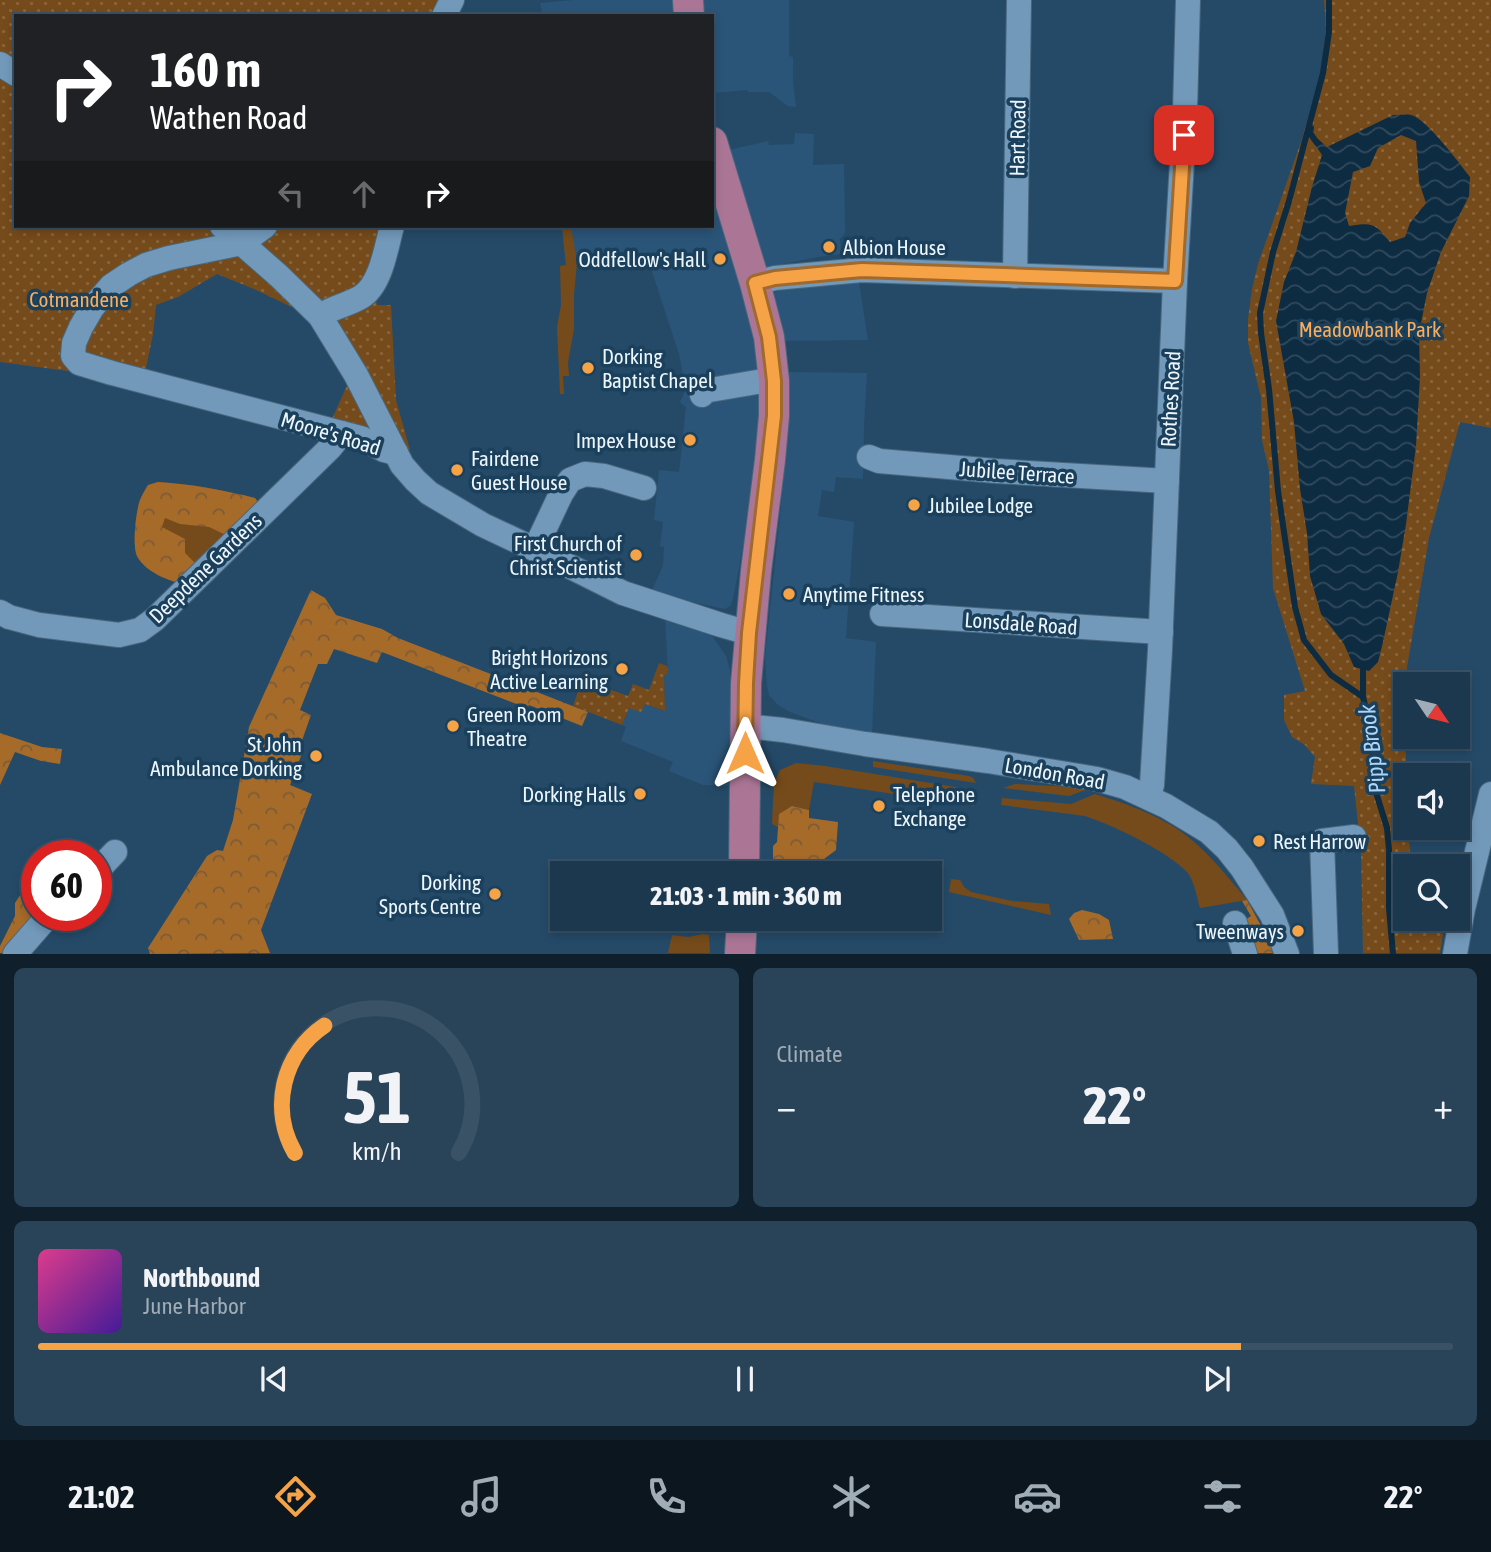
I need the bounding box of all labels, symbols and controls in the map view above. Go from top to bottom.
text: 160 m [150,41,261,97]
icon: right [35,42,126,133]
text: Wathen Road [150,99,307,136]
street label: Hart Road [1004,99,1030,177]
pin [1154,105,1214,165]
icon: arrive [1165,116,1203,154]
icon: left [272,175,310,213]
icon: ahead [345,175,383,213]
icon: right [418,175,456,213]
place label: Albion House [843,235,946,259]
marker: Albion House [821,239,837,255]
place label: Oddfellow's Hall [579,247,706,271]
marker: Oddfellow's Hall [712,251,728,267]
park label: Cotmandene [29,287,129,311]
park label: Meadowbank Park [1299,317,1441,341]
place label: Dorking Baptist Chapel [602,344,714,392]
street label: Rothes Road [1155,350,1185,448]
marker: Dorking Baptist Chapel [580,360,596,376]
street label: Moore's Road [278,407,384,459]
place label: Impex House [576,428,676,452]
marker: Impex House [682,432,698,448]
place label: Fairdene Guest House [471,446,567,494]
street label: Jubilee Terrace [959,456,1075,488]
marker: Fairdene Guest House [449,462,465,478]
place label: Jubilee Lodge [928,493,1033,517]
marker: Jubilee Lodge [906,497,922,513]
street label: Deepdene Gardens [144,508,266,628]
place label: First Church of Christ Scientist [510,531,622,579]
marker: First Church of Christ Scientist [628,547,644,563]
place label: Anytime Fitness [803,582,924,606]
marker: Anytime Fitness [781,586,797,602]
street label: Lonsdale Road [964,607,1078,639]
place label: Bright Horizons Active Learning [490,645,608,693]
marker: Bright Horizons Active Learning [614,661,630,677]
north arrow [1393,672,1470,749]
map controls [1393,672,1470,931]
place label: Green Room Theatre [467,702,562,750]
water label: Pipp Brook [1354,702,1390,795]
position arrow [708,716,782,790]
marker: Green Room Theatre [445,718,461,734]
place label: St John Ambulance Dorking [150,732,302,780]
marker: St John Ambulance Dorking [308,748,324,764]
street label: London Road [1003,752,1107,794]
button: sound [1393,763,1470,840]
place label: Dorking Halls [522,782,626,806]
place label: Telephone Exchange [893,782,975,830]
marker: Dorking Halls [632,786,648,802]
marker: Telephone Exchange [871,798,887,814]
place label: Rest Harrow [1273,829,1366,853]
marker: Rest Harrow [1251,833,1267,849]
speed limit sign: 60 [21,840,112,931]
button: search [1393,854,1470,931]
place label: Dorking Sports Centre [379,870,481,918]
text: 21:03 · 1 min · 360 m [650,881,842,911]
marker: Dorking Sports Centre [487,886,503,902]
place label: Tweenways [1196,919,1284,943]
marker: Tweenways [1290,923,1306,939]
text: Climate [777,1041,842,1067]
text: 51 [342,1056,410,1139]
text: 22° [1083,1075,1146,1135]
text: − [777,1084,796,1127]
text: + [1433,1084,1453,1127]
text: km/h [351,1137,401,1165]
text: Northbound [143,1263,260,1293]
text: June Harbor [143,1293,246,1319]
icon: previous [255,1360,293,1398]
icon: pause [726,1360,764,1398]
icon: next [1198,1360,1236,1398]
icon: directions [271,1472,320,1521]
icon: music [457,1472,506,1521]
icon: phone [642,1472,691,1521]
icon: climate [827,1472,876,1521]
icon: car [1013,1472,1062,1521]
icon: filters [1198,1472,1247,1521]
text: 21:02 [68,1478,135,1515]
text: 22° [1384,1478,1423,1515]

